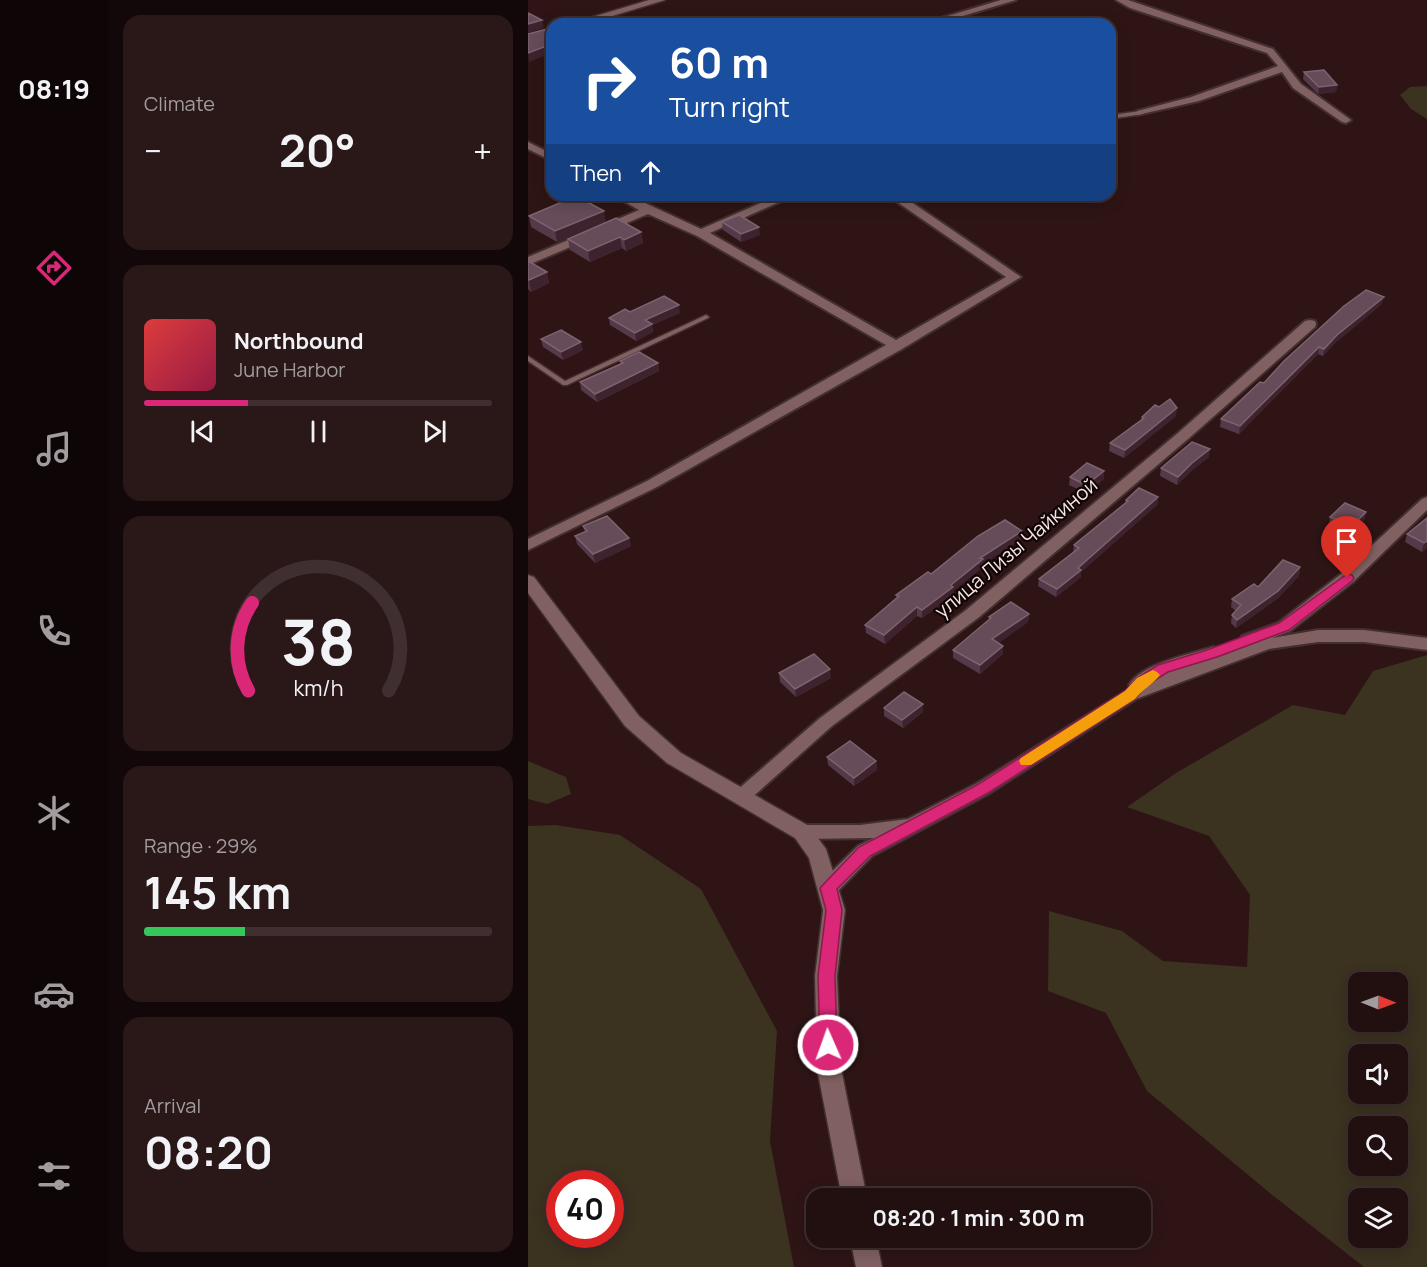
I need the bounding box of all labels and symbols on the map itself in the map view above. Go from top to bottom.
street label: улица Лизы Чайкиной [928,471,1103,624]
pin [1321,516,1372,578]
north arrow [1348,972,1408,1032]
position arrow [796,1013,860,1077]
speed limit sign: 40 [546,1170,624,1248]

